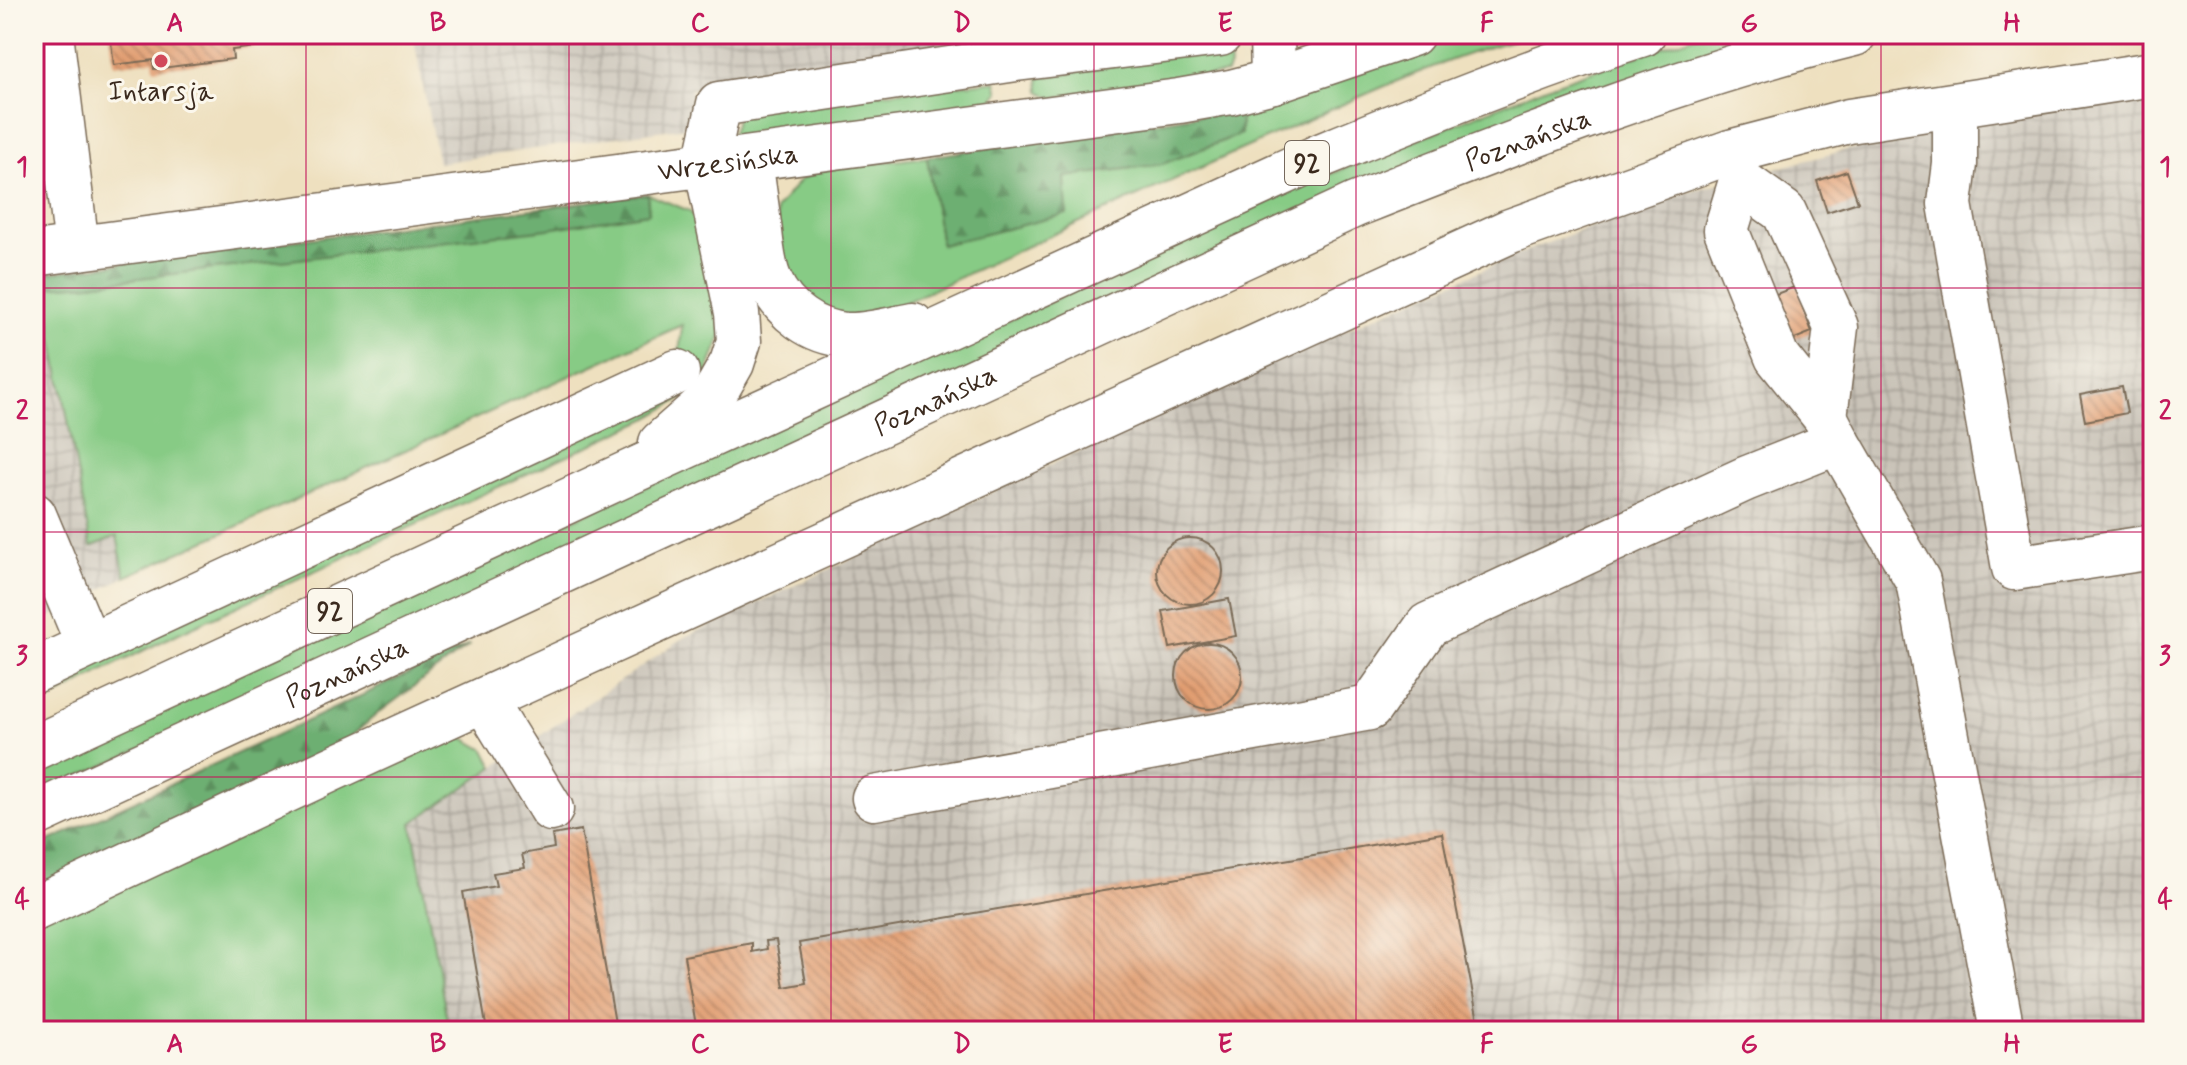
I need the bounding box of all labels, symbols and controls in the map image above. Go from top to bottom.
text: A [166,7,184,41]
text: B [430,7,446,41]
text: C [691,7,710,41]
text: D [953,7,971,41]
text: E [1217,7,1233,41]
text: F [1480,7,1494,41]
text: G [1740,7,1758,41]
text: H [2004,7,2021,41]
marker: Intarsja [152,52,170,70]
place label: Intarsja [108,74,214,111]
street label: Poznańska [1460,100,1596,181]
street label: Wrzesińska [656,136,801,191]
road number: 92 [1285,141,1329,185]
text: 1 [16,151,28,185]
text: 1 [2159,151,2171,185]
street label: Poznańska [868,357,1003,446]
text: 2 [16,395,29,429]
text: 2 [2159,395,2172,429]
road number: 92 [308,589,352,633]
street label: Poznańska [280,629,415,718]
text: 3 [16,640,28,674]
text: 3 [2159,640,2171,674]
text: 4 [14,884,30,918]
text: 4 [2157,884,2173,918]
text: A [166,1028,184,1062]
text: B [430,1028,446,1062]
text: C [691,1028,710,1062]
text: D [953,1028,971,1062]
text: E [1217,1028,1233,1062]
text: F [1480,1028,1494,1062]
text: G [1740,1028,1758,1062]
text: H [2004,1028,2021,1062]

